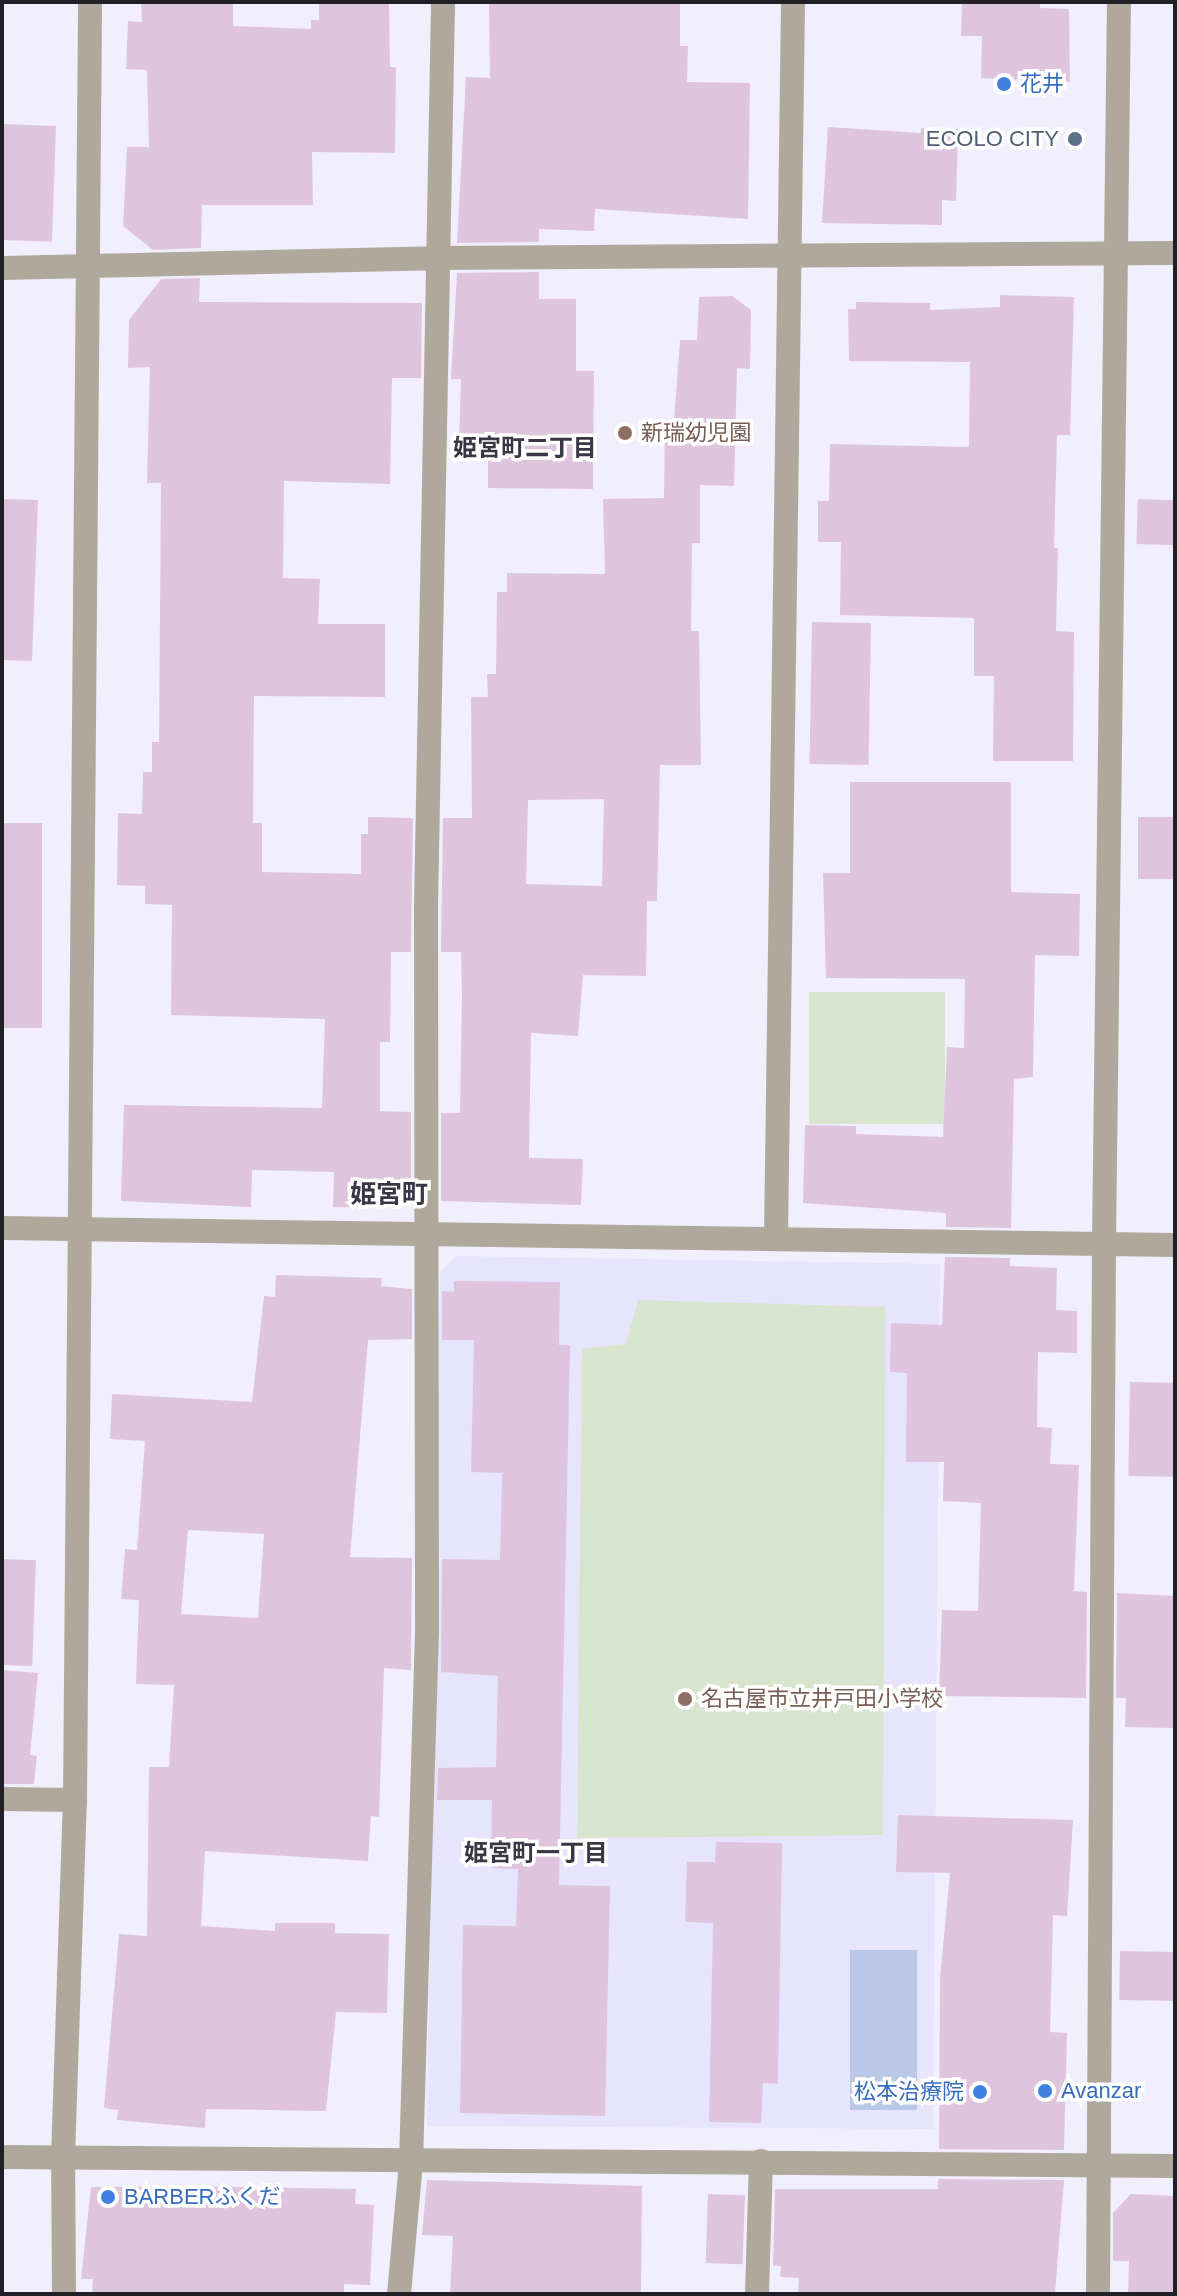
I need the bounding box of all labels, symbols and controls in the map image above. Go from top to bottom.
place label: 花井 [1020,71,1064,97]
marker: 花井 [995,75,1013,93]
place label: ECOLO CITY [926,126,1059,152]
marker: ECOLO CITY [1066,130,1084,148]
place label: 新瑞幼児園 [641,420,751,446]
marker: 新瑞幼児園 [616,424,634,442]
district label: 姫宮町二丁目 [453,434,597,462]
district label: 姫宮町 [350,1179,428,1211]
place label: 名古屋市立井戸田小学校 [701,1686,943,1712]
marker: 名古屋市立井戸田小学校 [676,1690,694,1708]
district label: 姫宮町一丁目 [464,1839,608,1867]
place label: Avanzar [1061,2078,1141,2104]
place label: 松本治療院 [854,2079,964,2105]
marker: Avanzar [1036,2082,1054,2100]
marker: 松本治療院 [971,2083,989,2101]
place label: BARBERふくだ [124,2184,280,2210]
marker: BARBERふくだ [99,2188,117,2206]

